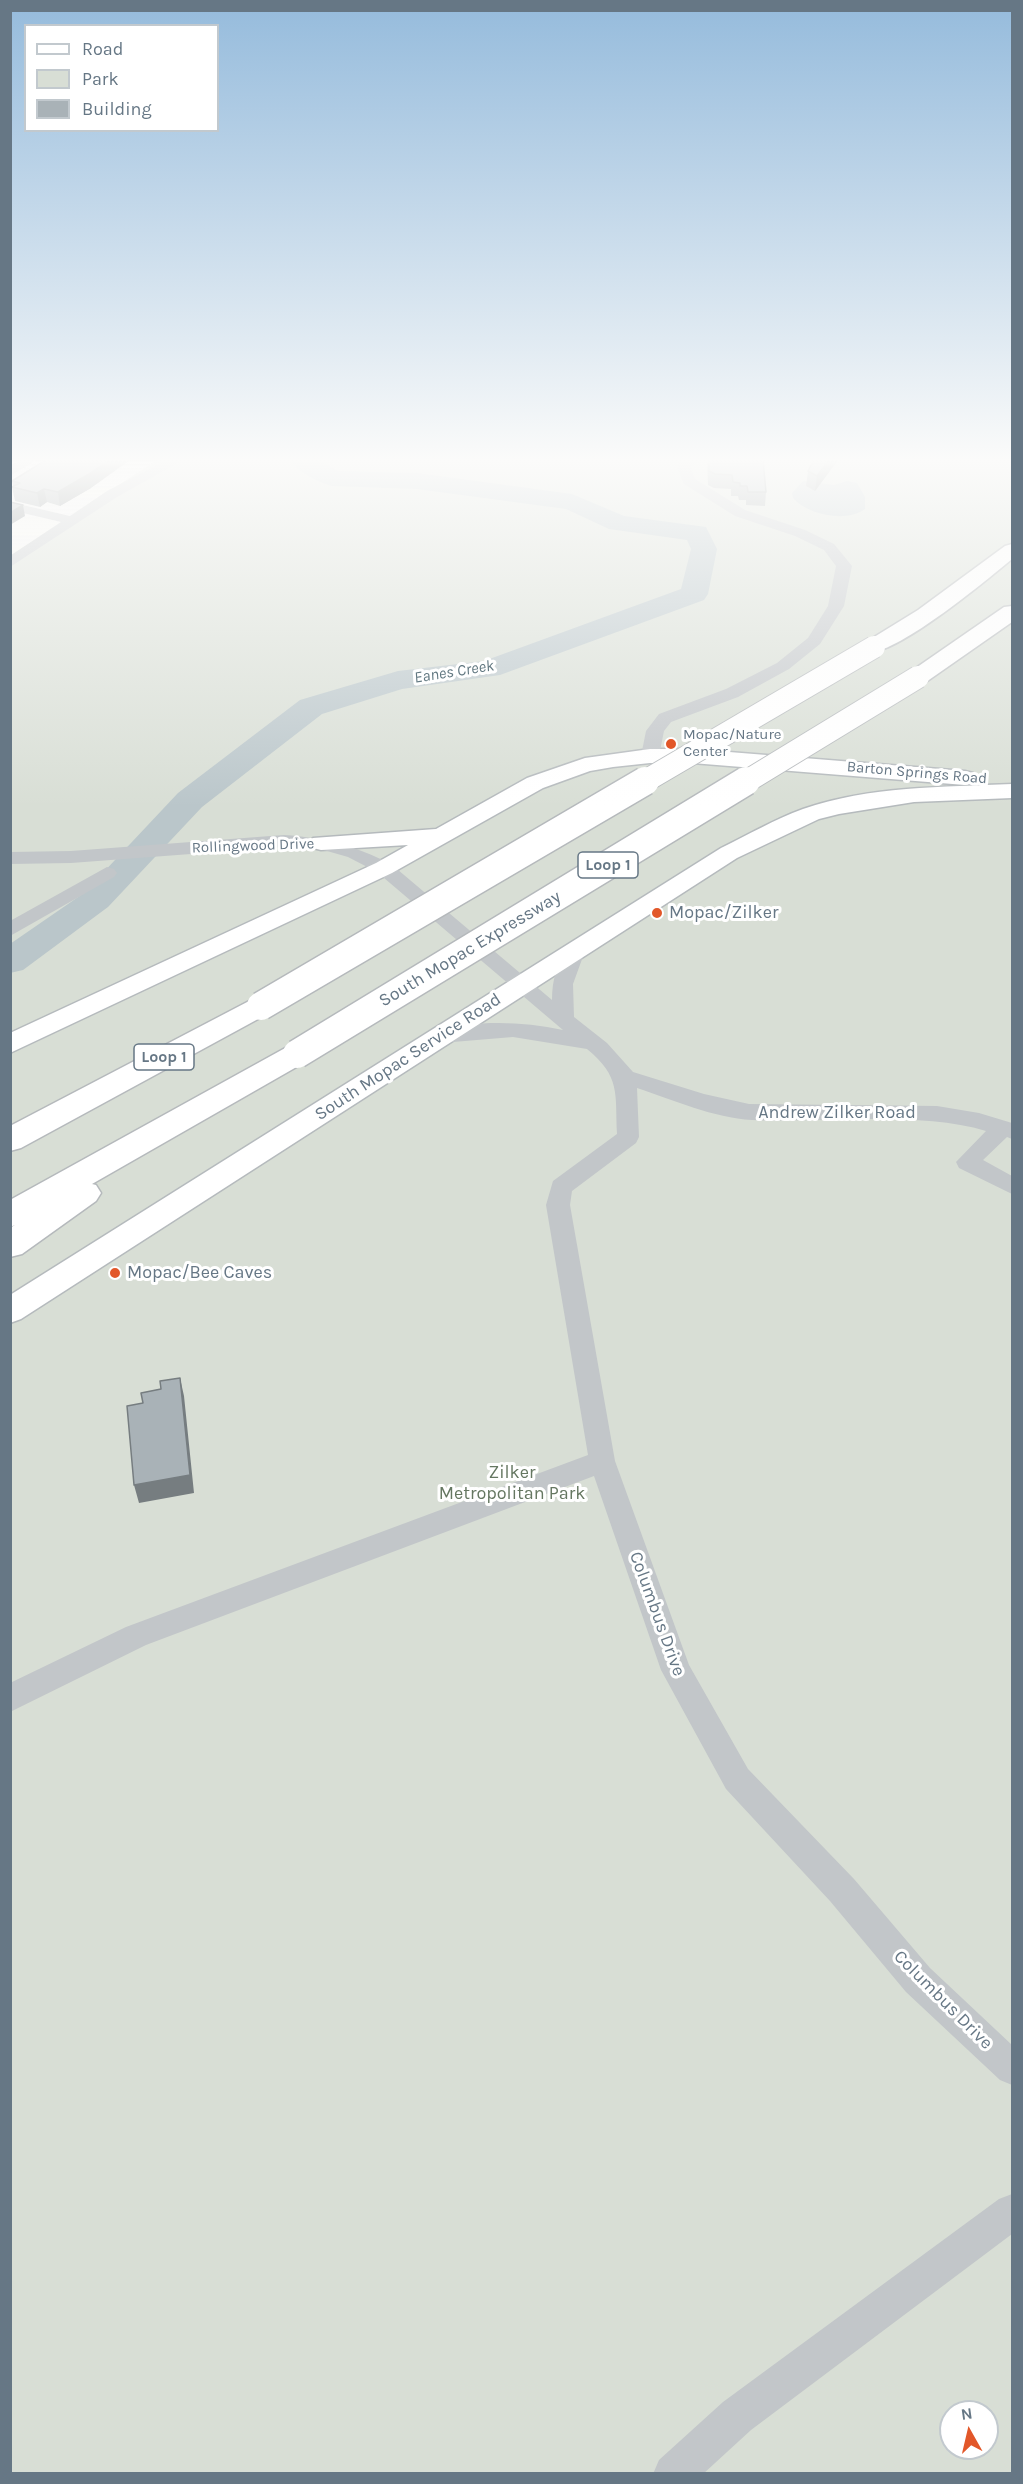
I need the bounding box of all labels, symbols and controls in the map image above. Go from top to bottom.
legend [24,24,219,132]
text: Road [82,38,123,60]
text: Park [82,68,119,90]
text: Building [82,98,152,120]
water label: Eanes Creek [413,656,495,688]
place label: Mopac/Nature Center [683,726,782,761]
marker: Mopac/Nature Center [664,737,678,751]
street label: Barton Springs Road [846,758,988,788]
street label: Rollingwood Drive [191,835,315,857]
road number: Loop 1 [578,852,638,878]
street label: South Mopac Expressway [375,886,565,1012]
place label: Mopac/Zilker [669,902,779,924]
marker: Mopac/Zilker [650,906,664,920]
street label: South Mopac Service Road [311,989,505,1125]
road number: Loop 1 [134,1044,194,1070]
street label: Andrew Zilker Road [758,1102,916,1124]
place label: Mopac/Bee Caves [127,1262,272,1284]
marker: Mopac/Bee Caves [108,1266,122,1280]
park label: Zilker Metropolitan Park [439,1462,585,1504]
street label: Columbus Drive [624,1549,690,1679]
street label: Columbus Drive [889,1946,997,2054]
north arrow [939,2400,999,2460]
text: N [960,2403,974,2424]

